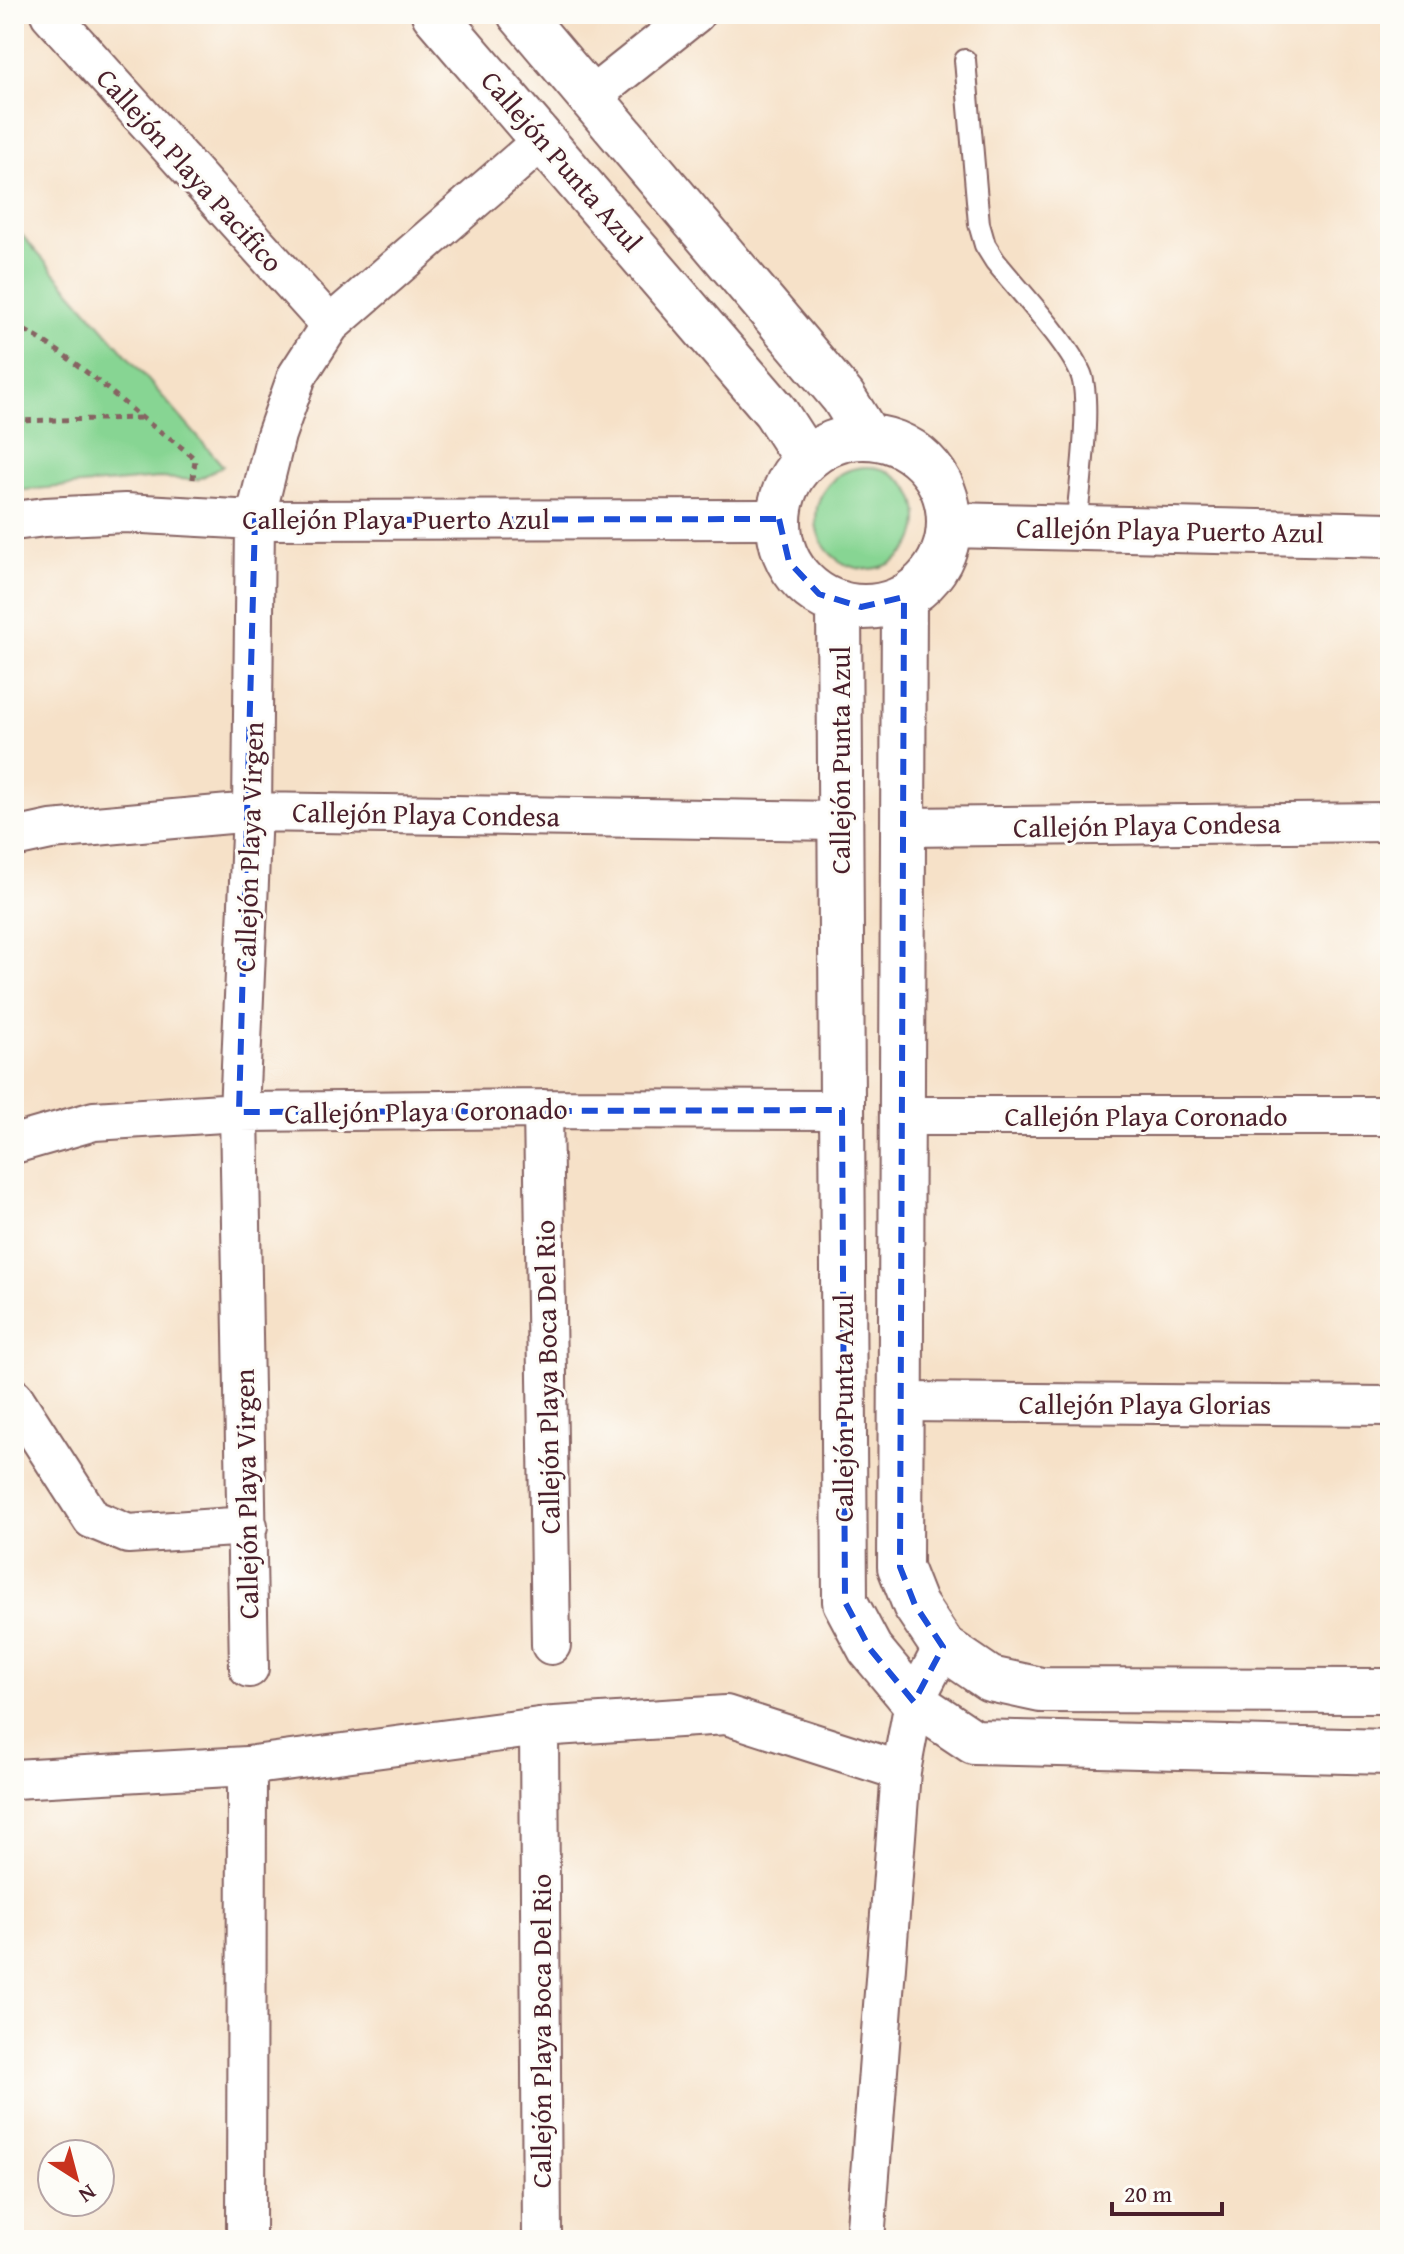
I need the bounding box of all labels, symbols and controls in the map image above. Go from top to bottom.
street label: Callejón Playa Pacifico [87,59,293,281]
street label: Callejón Punta Azul [472,61,653,260]
street label: Callejón Playa Puerto Azul [242,498,550,539]
street label: Callejón Playa Puerto Azul [1016,506,1324,553]
street label: Callejón Punta Azul [819,646,860,874]
street label: Callejón Playa Virgen [224,721,273,973]
street label: Callejón Playa Condesa [292,791,561,836]
street label: Callejón Playa Condesa [1013,802,1282,847]
street label: Callejón Playa Coronado [284,1088,568,1133]
street label: Callejón Playa Coronado [1004,1095,1288,1136]
street label: Callejón Playa Boca Del Rio [523,1219,570,1535]
street label: Callejón Punta Azul [822,1294,863,1522]
street label: Callejón Playa Virgen [223,1368,268,1620]
street label: Callejón Playa Glorias [1019,1383,1271,1424]
street label: Callejón Playa Boca Del Rio [520,1874,561,2188]
north arrow [36,2138,116,2218]
scale bar [1112,2166,1222,2216]
text: 20 m [1124,2176,1172,2211]
text: N [72,2177,103,2212]

